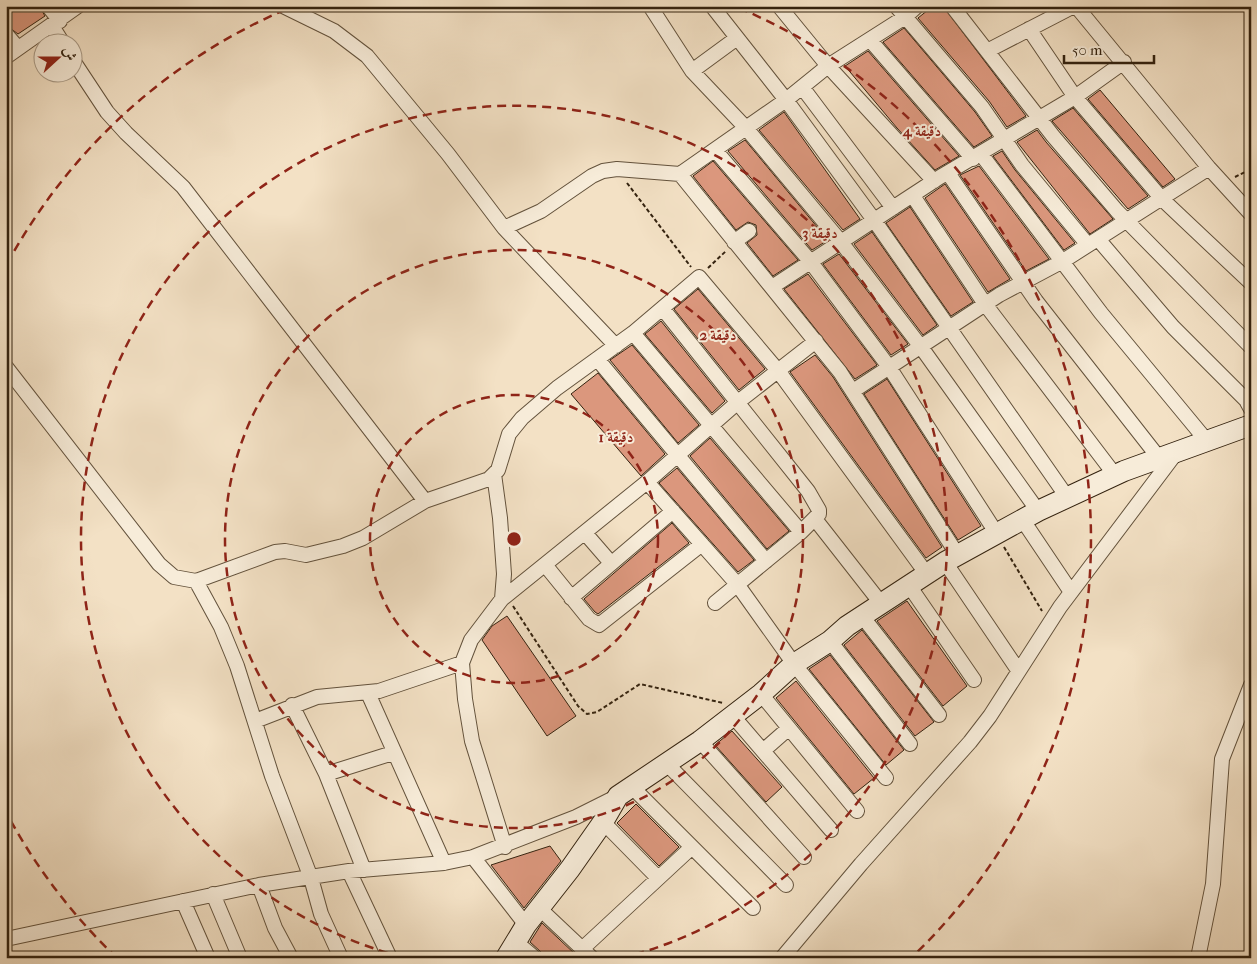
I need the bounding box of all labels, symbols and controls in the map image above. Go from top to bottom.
north arrow [32,32,82,82]
scale bar [1064,32,1154,64]
text: 50 m [1072,41,1103,59]
text: ش [59,44,80,63]
text: 4 دقيقة [902,122,941,140]
text: 3 دقيقة [802,224,838,242]
text: 2 دقيقة [699,326,737,344]
text: 1 دقيقة [599,428,633,446]
centre of rings [505,530,523,548]

